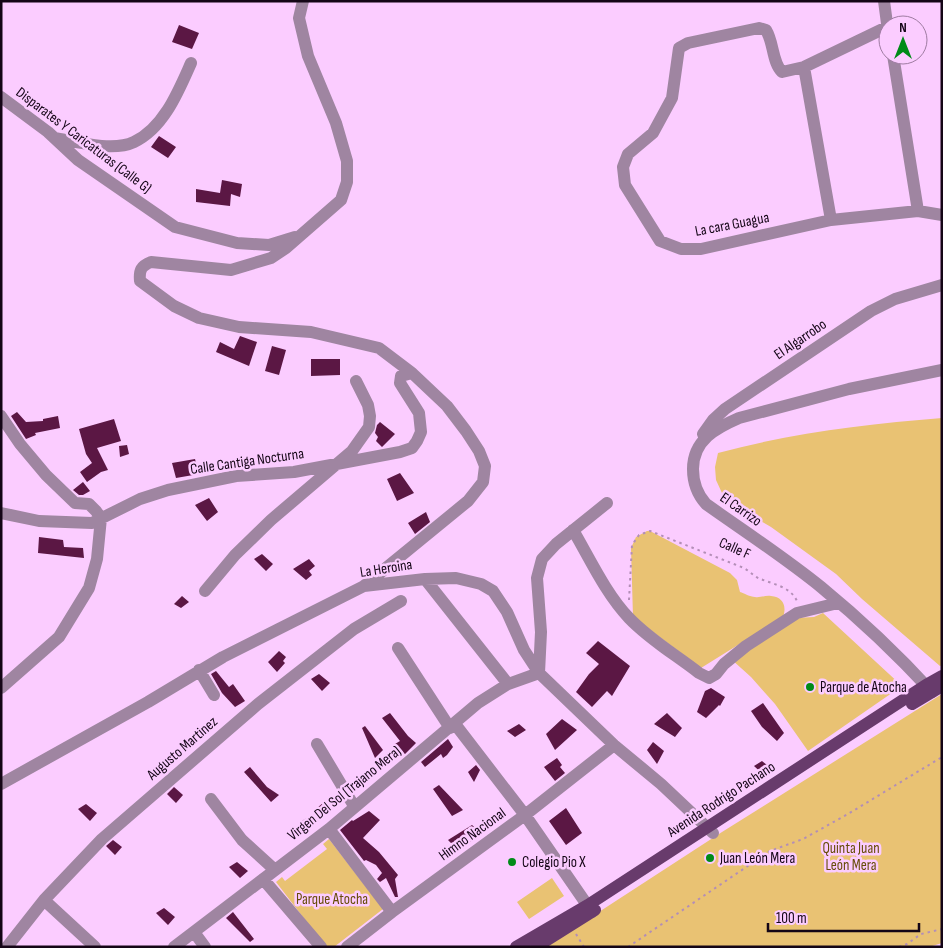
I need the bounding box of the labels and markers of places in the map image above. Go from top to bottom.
place label: Parque de Atocha [820,678,907,697]
marker: Parque de Atocha [804,681,816,693]
place label: Juan León Mera [719,849,795,868]
marker: Juan León Mera [704,852,716,864]
place label: Colegio Pio X [522,853,586,872]
marker: Colegio Pio X [506,856,518,868]

